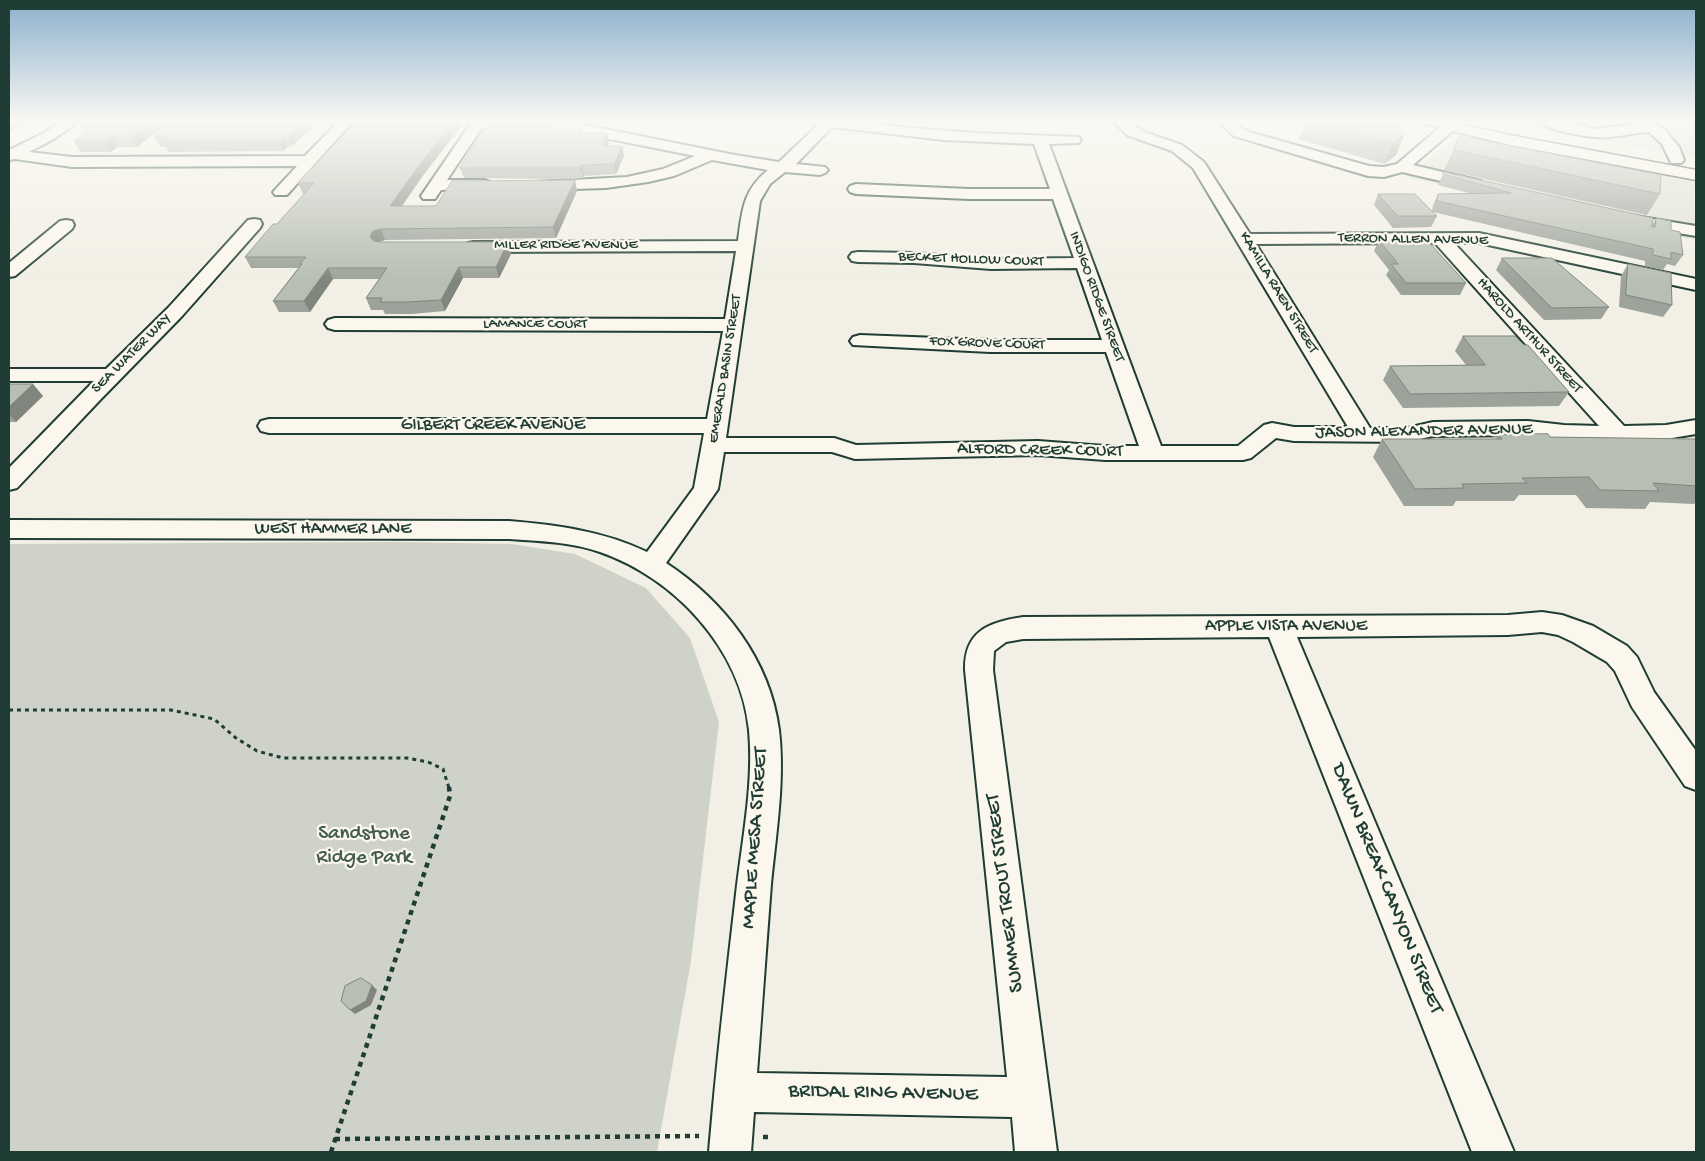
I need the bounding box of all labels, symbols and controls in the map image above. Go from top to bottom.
street label: INDIGO RIDGE STREET [1064,229,1128,365]
street label: KAMILLA RAEN STREET [1235,229,1321,357]
street label: TERRON ALLEN AVENUE [1338,230,1488,250]
street label: MILLER RIDGE AVENUE [494,237,638,255]
street label: BECKET HOLLOW COURT [898,248,1044,272]
street label: HAROLD ARTHUR STREET [1472,275,1586,397]
street label: EMERALD BASIN STREET [705,293,747,445]
street label: SEA WATER WAY [88,310,176,398]
street label: LAMANCE COURT [483,316,587,334]
street label: FOX GROVE COURT [929,333,1045,355]
street label: GILBERT CREEK AVENUE [401,415,585,437]
street label: JASON ALEXANDER AVENUE [1315,419,1533,445]
street label: ALFORD CREEK COURT [957,439,1123,463]
street label: WEST HAMMER LANE [254,519,412,541]
street label: APPLE VISTA AVENUE [1205,616,1367,638]
street label: MAPLE MESA STREET [737,746,775,930]
street label: DAWN BREAK CANYON STREET [1324,760,1448,1018]
street label: SUMMER TROUT STREET [981,792,1031,994]
park label: Sandstone Ridge Park [316,822,412,872]
street label: BRIDAL RING AVENUE [788,1080,978,1108]

